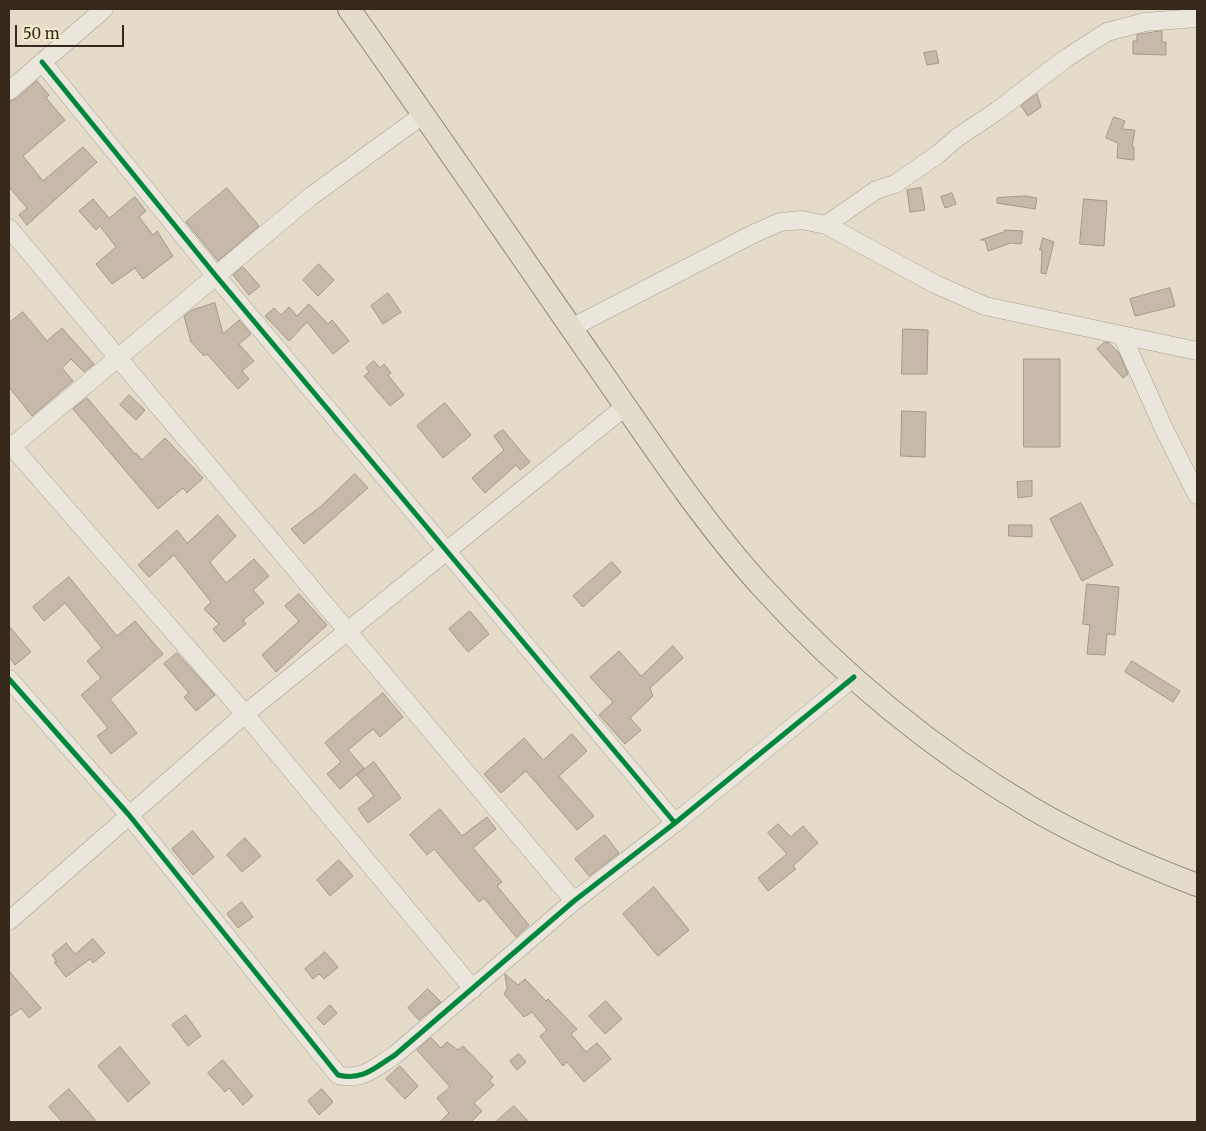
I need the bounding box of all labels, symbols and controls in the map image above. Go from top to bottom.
scale bar [18,15,126,47]
text: 50 m [23,24,60,43]

